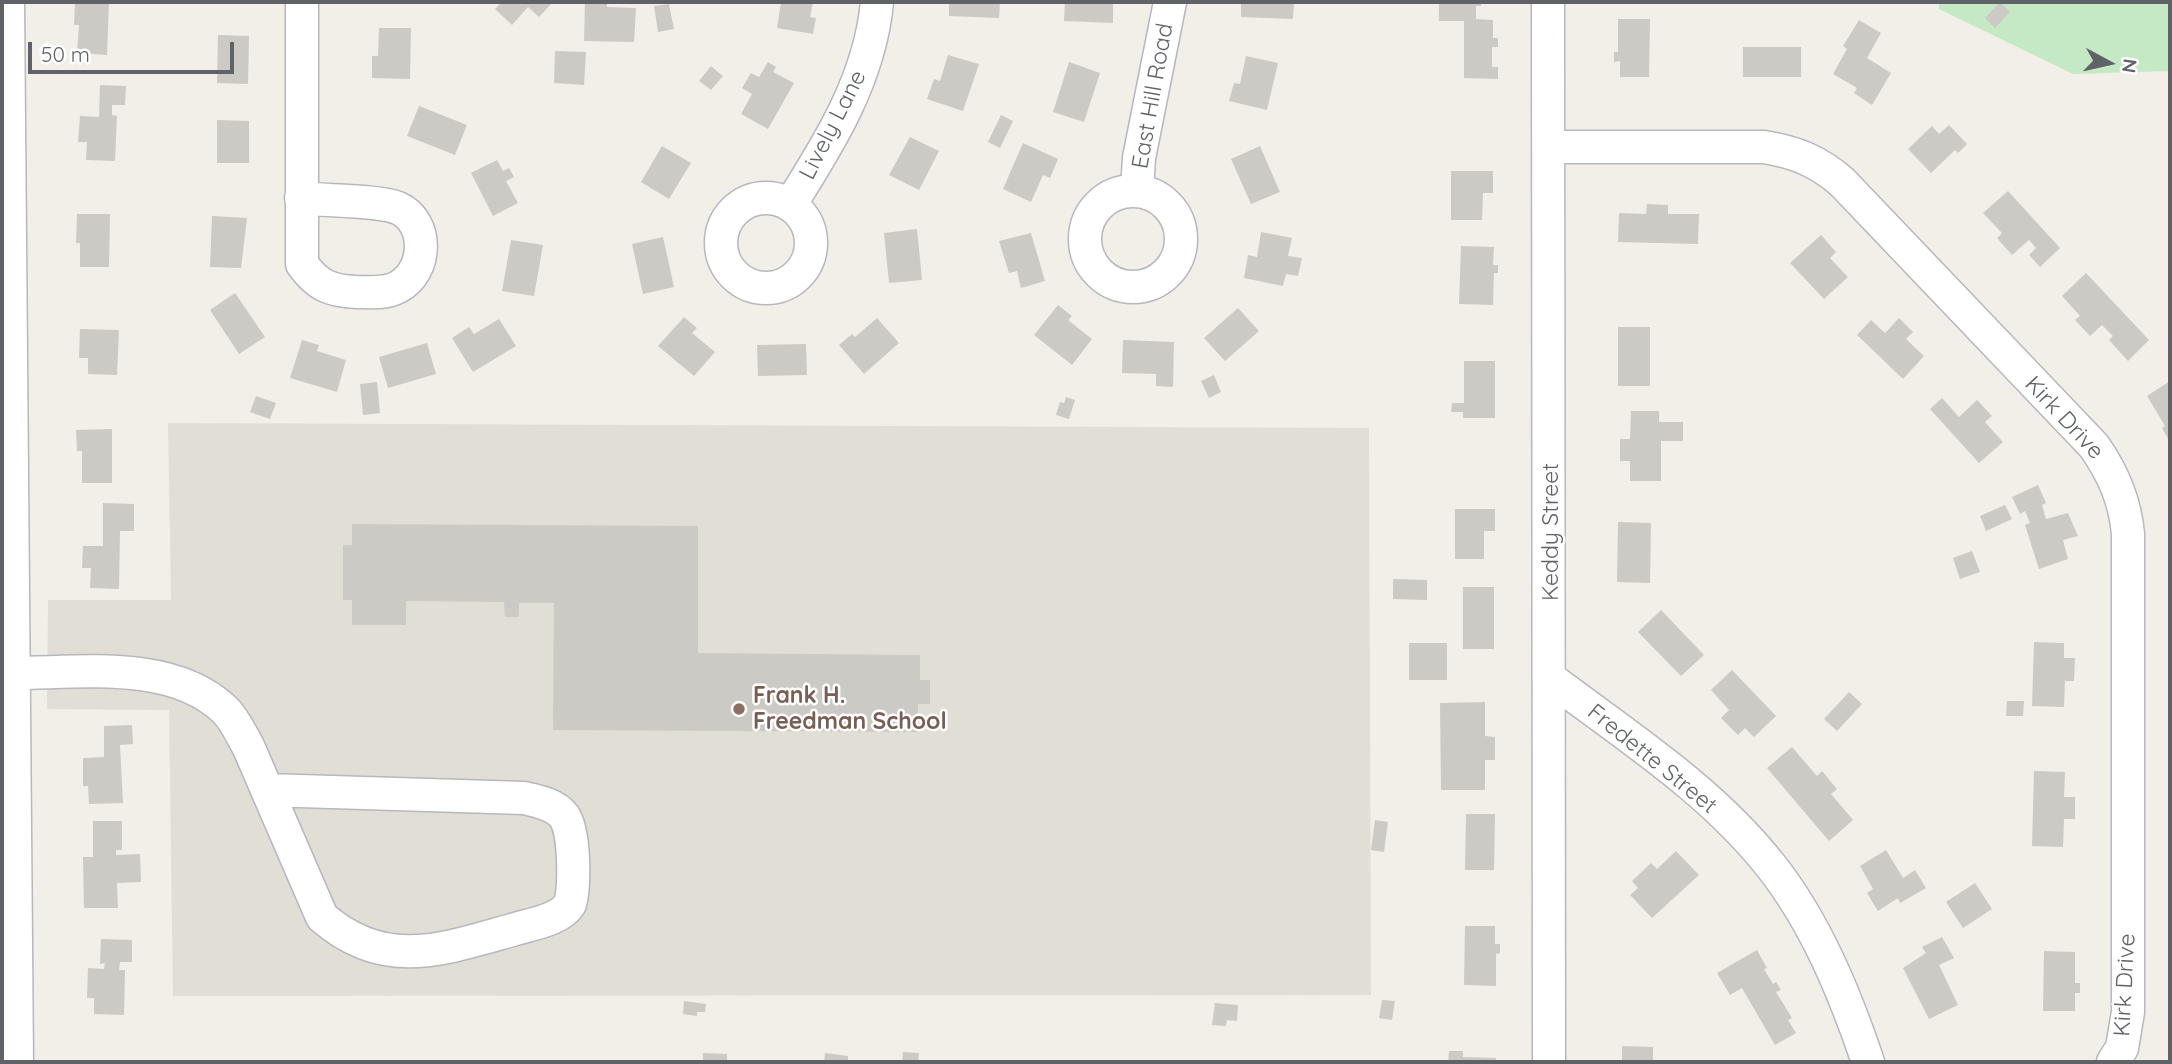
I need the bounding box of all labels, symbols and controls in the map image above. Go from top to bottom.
street label: East Hill Road [1127,21,1179,171]
scale bar [32,28,238,72]
north arrow [2074,28,2144,98]
text: 50 m [41,41,90,67]
text: N [2117,57,2143,75]
street label: Lively Lane [794,66,872,184]
street label: Kirk Drive [2019,371,2109,465]
street label: Keddy Street [1537,463,1565,601]
place label: Frank H. Freedman School [753,682,947,736]
street label: Fredette Street [1582,698,1722,820]
marker: Frank H. Freedman School [731,701,747,717]
street label: Kirk Drive [2109,933,2141,1037]

